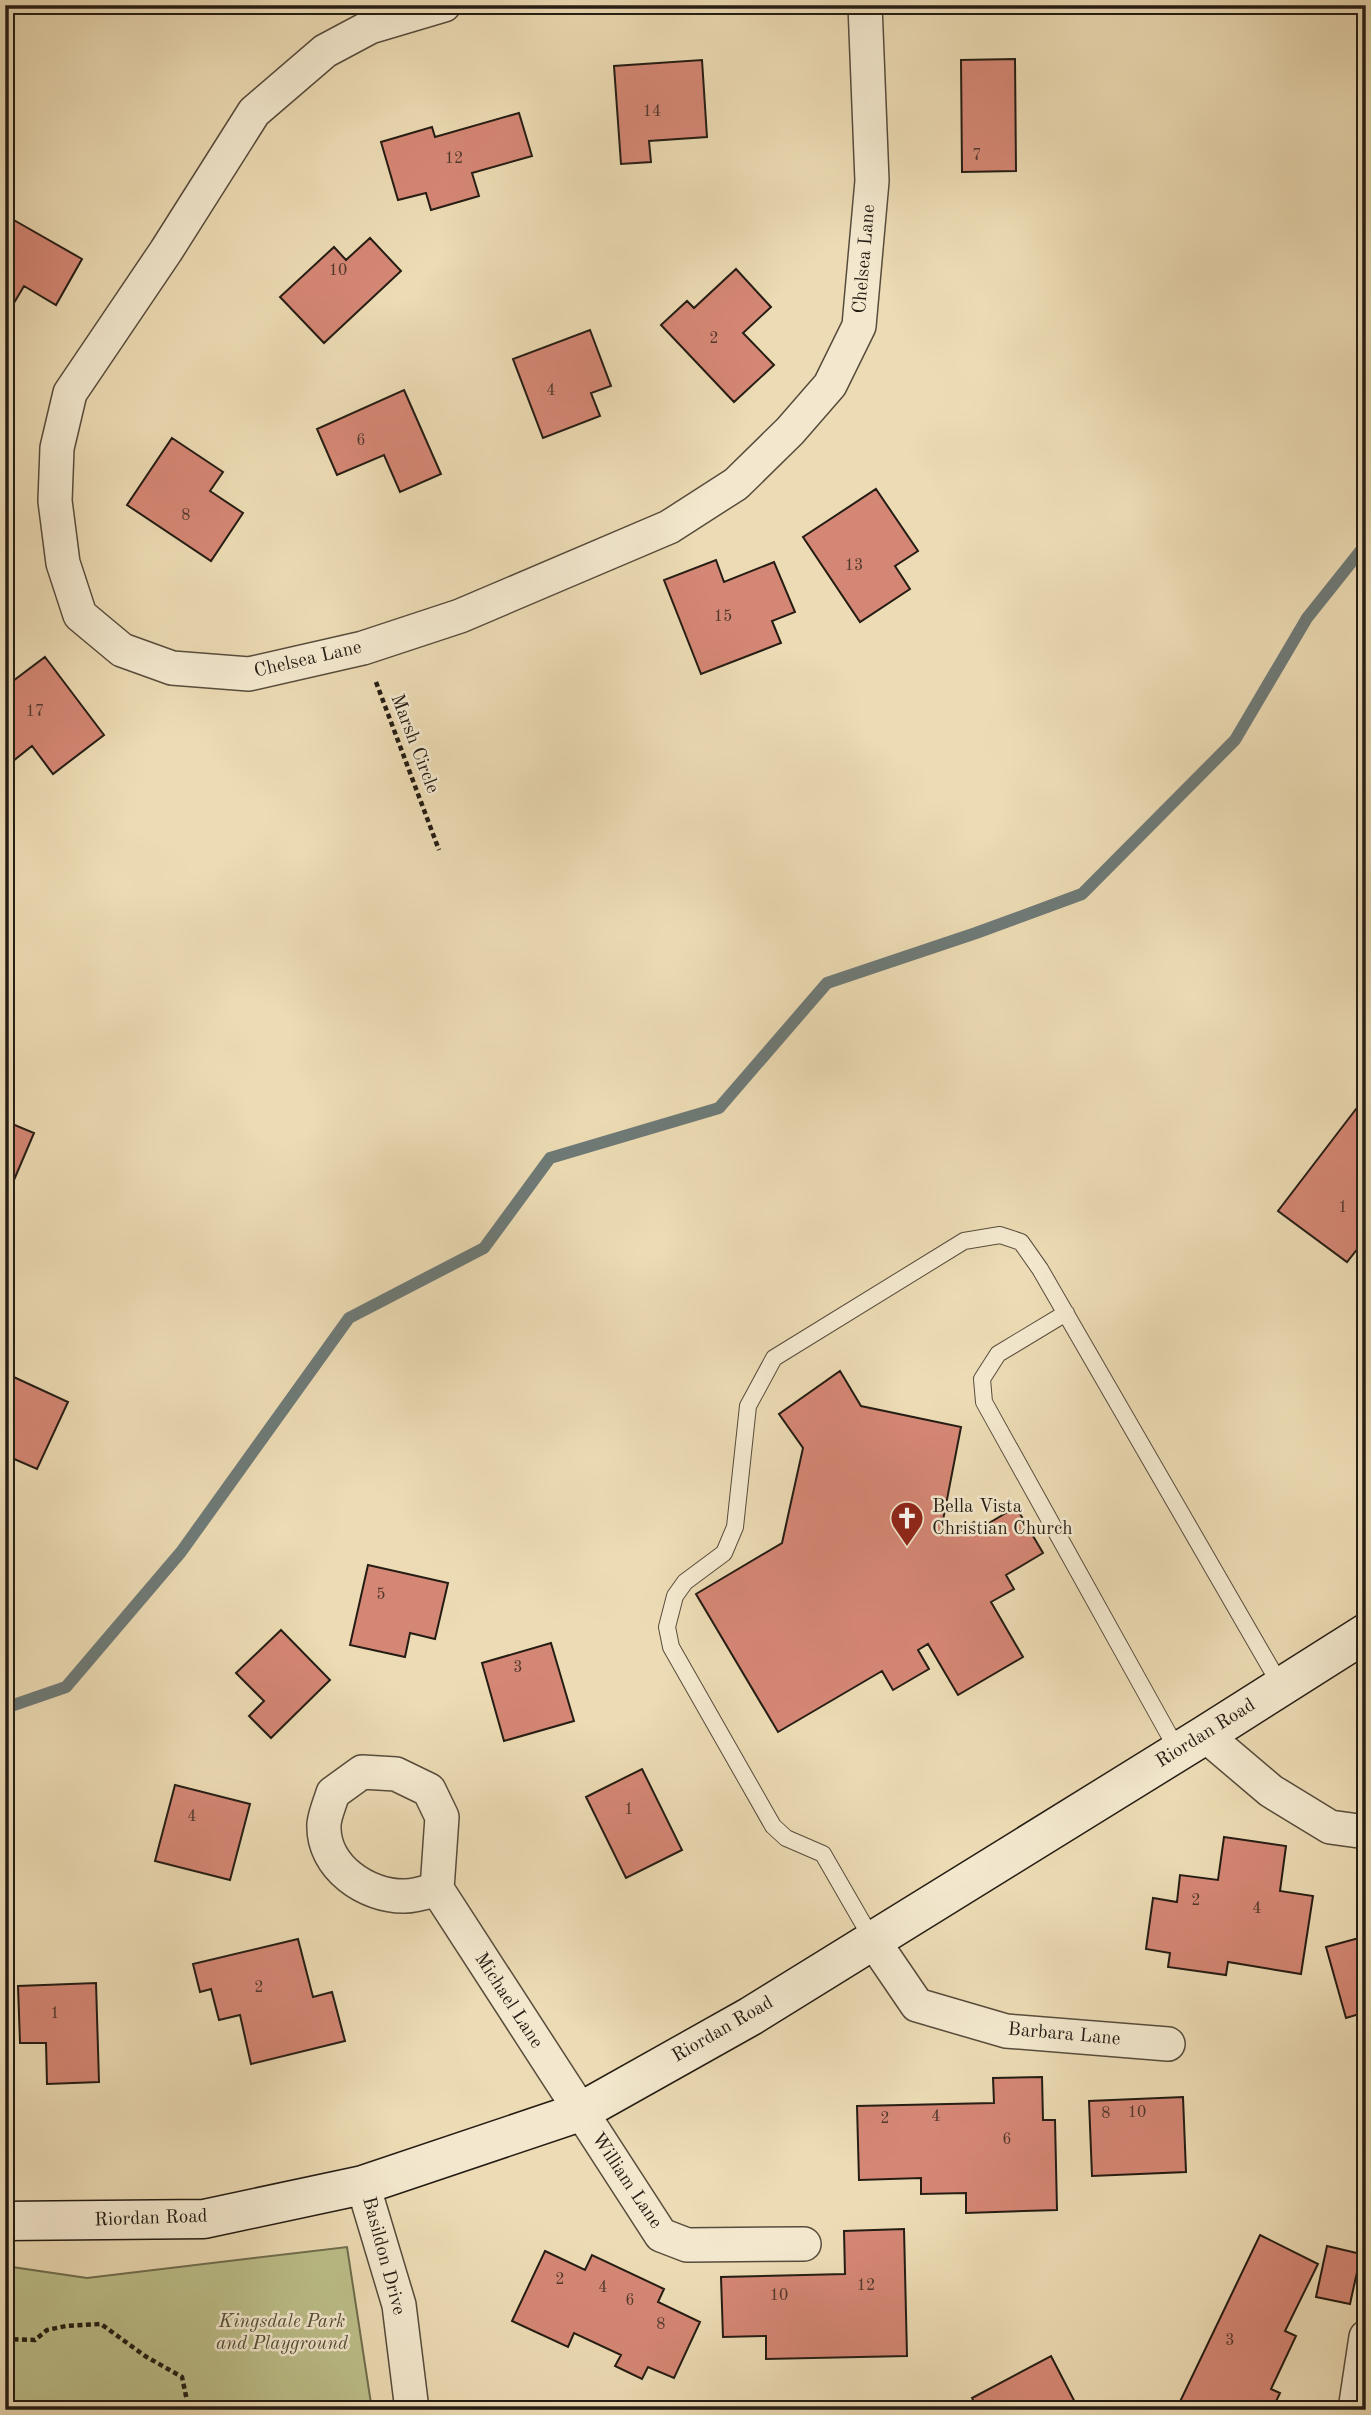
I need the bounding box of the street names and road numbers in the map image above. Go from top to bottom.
street label: Chelsea Lane [851,204,879,314]
street label: Chelsea Lane [252,638,364,682]
street label: Marsh Circle [386,692,442,796]
street label: Riordan Road [1153,1696,1259,1772]
street label: Michael Lane [470,1950,546,2052]
street label: Riordan Road [669,1993,777,2067]
street label: Barbara Lane [1007,2021,1121,2049]
street label: William Lane [587,2130,665,2232]
street label: Basildon Drive [358,2195,408,2317]
street label: Riordan Road [94,2208,208,2230]

